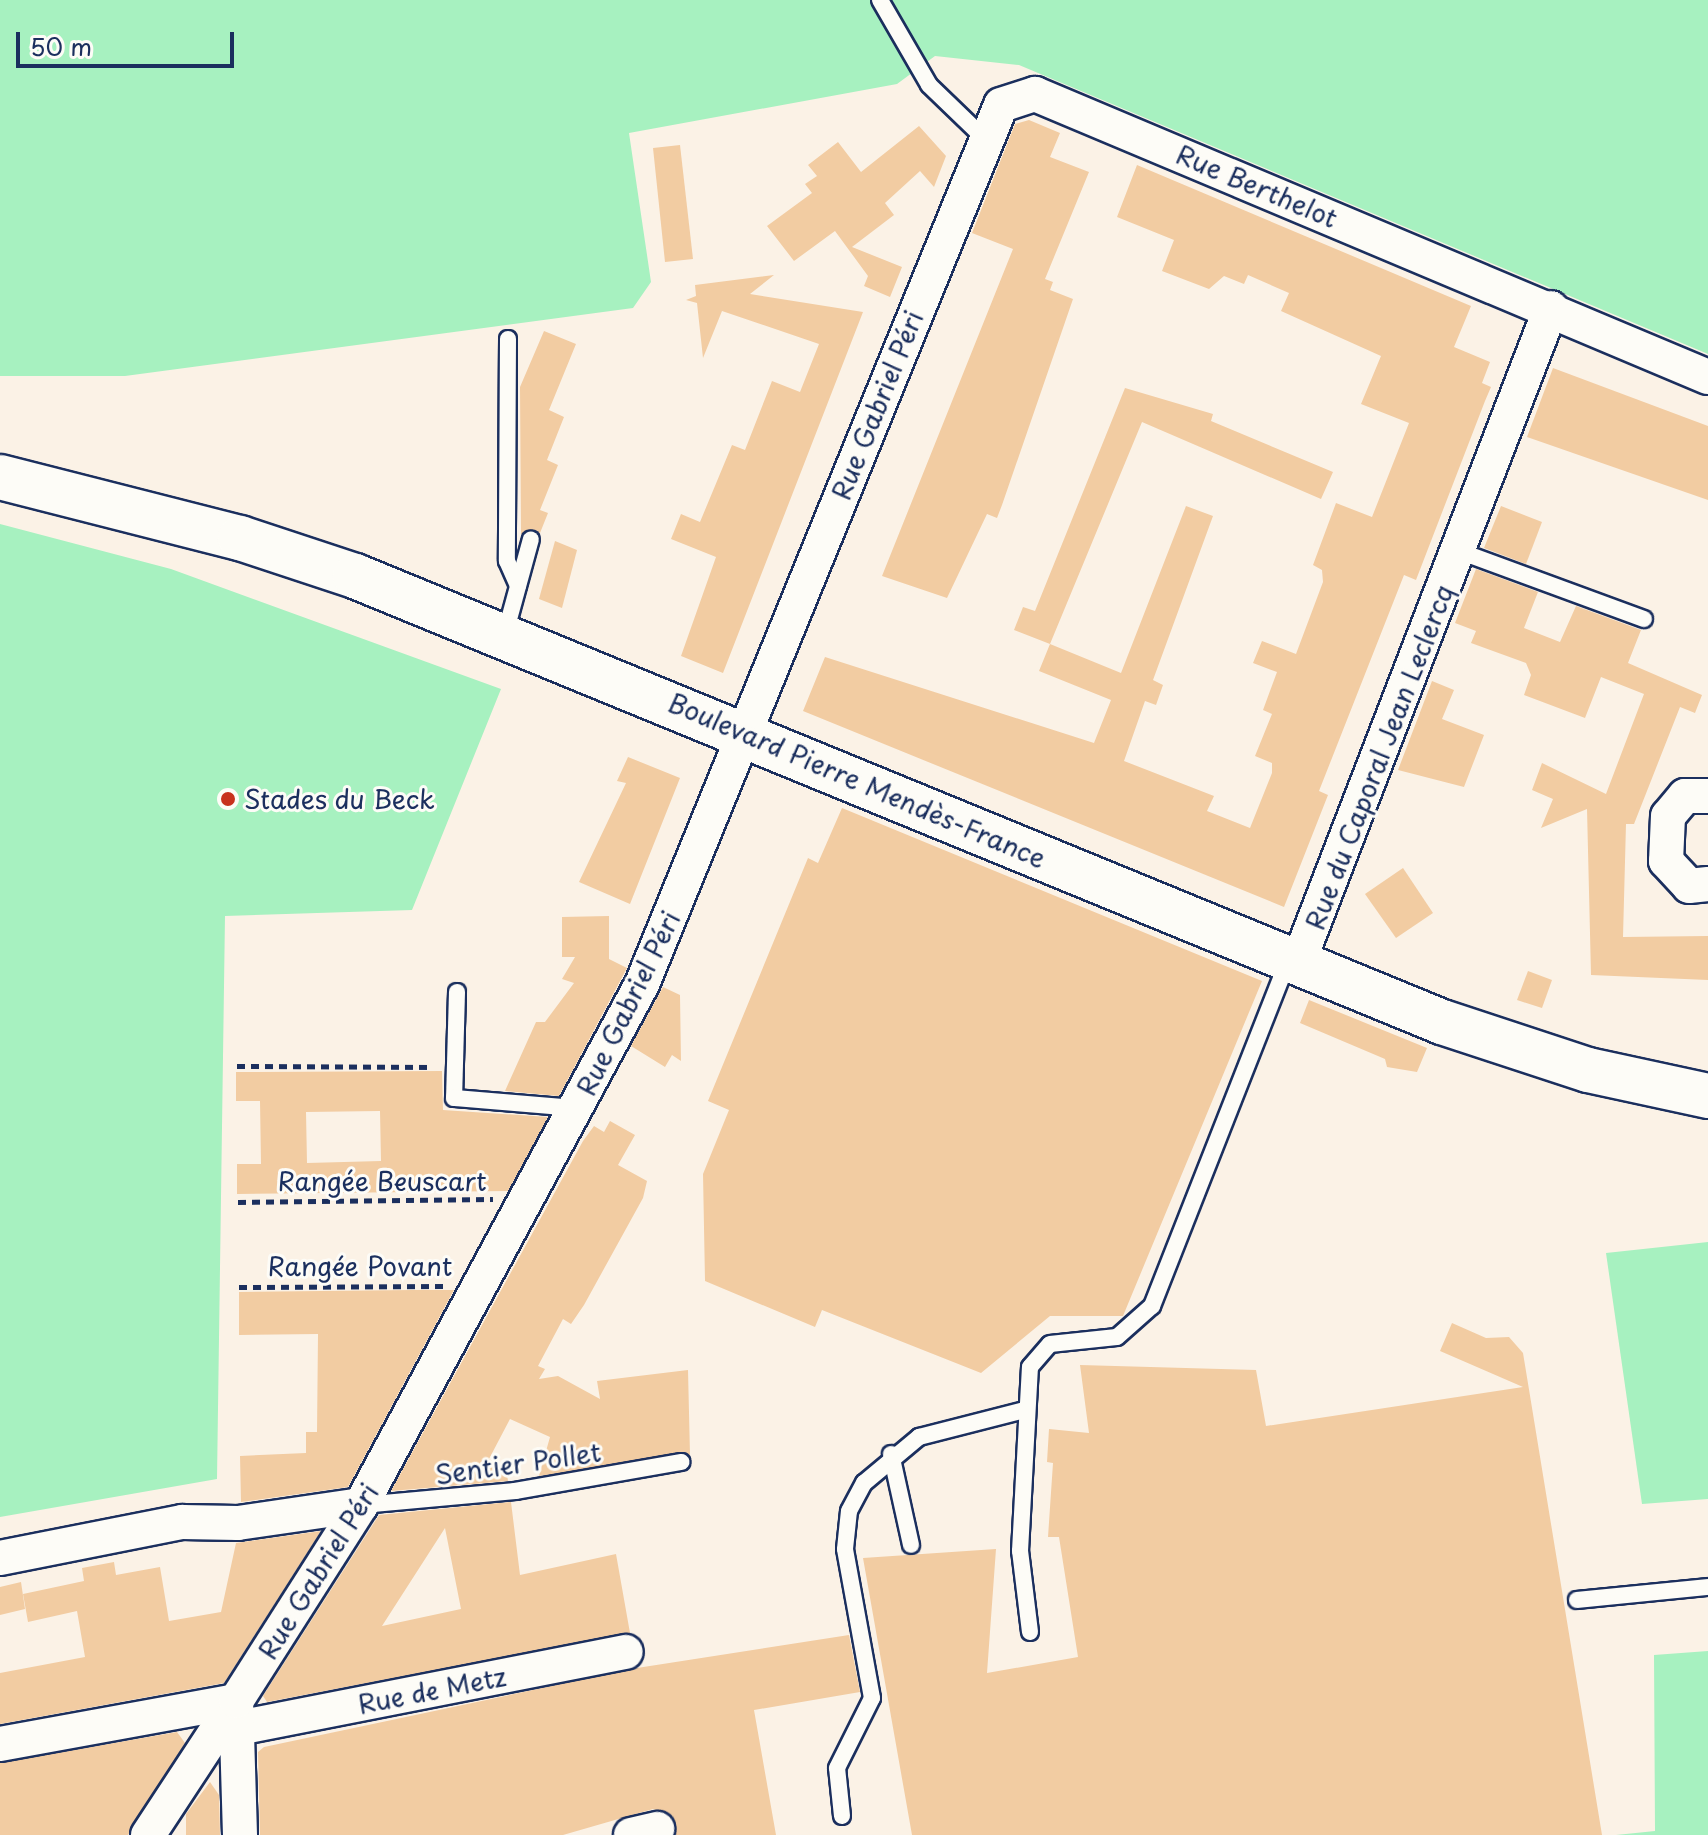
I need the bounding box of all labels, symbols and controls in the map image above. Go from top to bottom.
scale bar [20,16,238,66]
text: 50 m [30,28,92,64]
street label: Rue Berthelot [1171,138,1343,234]
street label: Rue Gabriel Péri [824,304,930,506]
street label: Rue du Caporal Jean Leclercq [1297,576,1461,938]
street label: Boulevard Pierre Mendès-France [664,686,1050,874]
place label: Stades du Beck [244,783,435,815]
marker: Stades du Beck [219,790,237,808]
street label: Rue Gabriel Péri [569,904,687,1102]
street label: Rangée Beuscart [277,1165,487,1197]
street label: Rangée Povant [267,1250,453,1282]
street label: Sentier Pollet [432,1436,604,1490]
street label: Rue Gabriel Péri [251,1476,385,1666]
street label: Rue de Metz [353,1660,511,1720]

